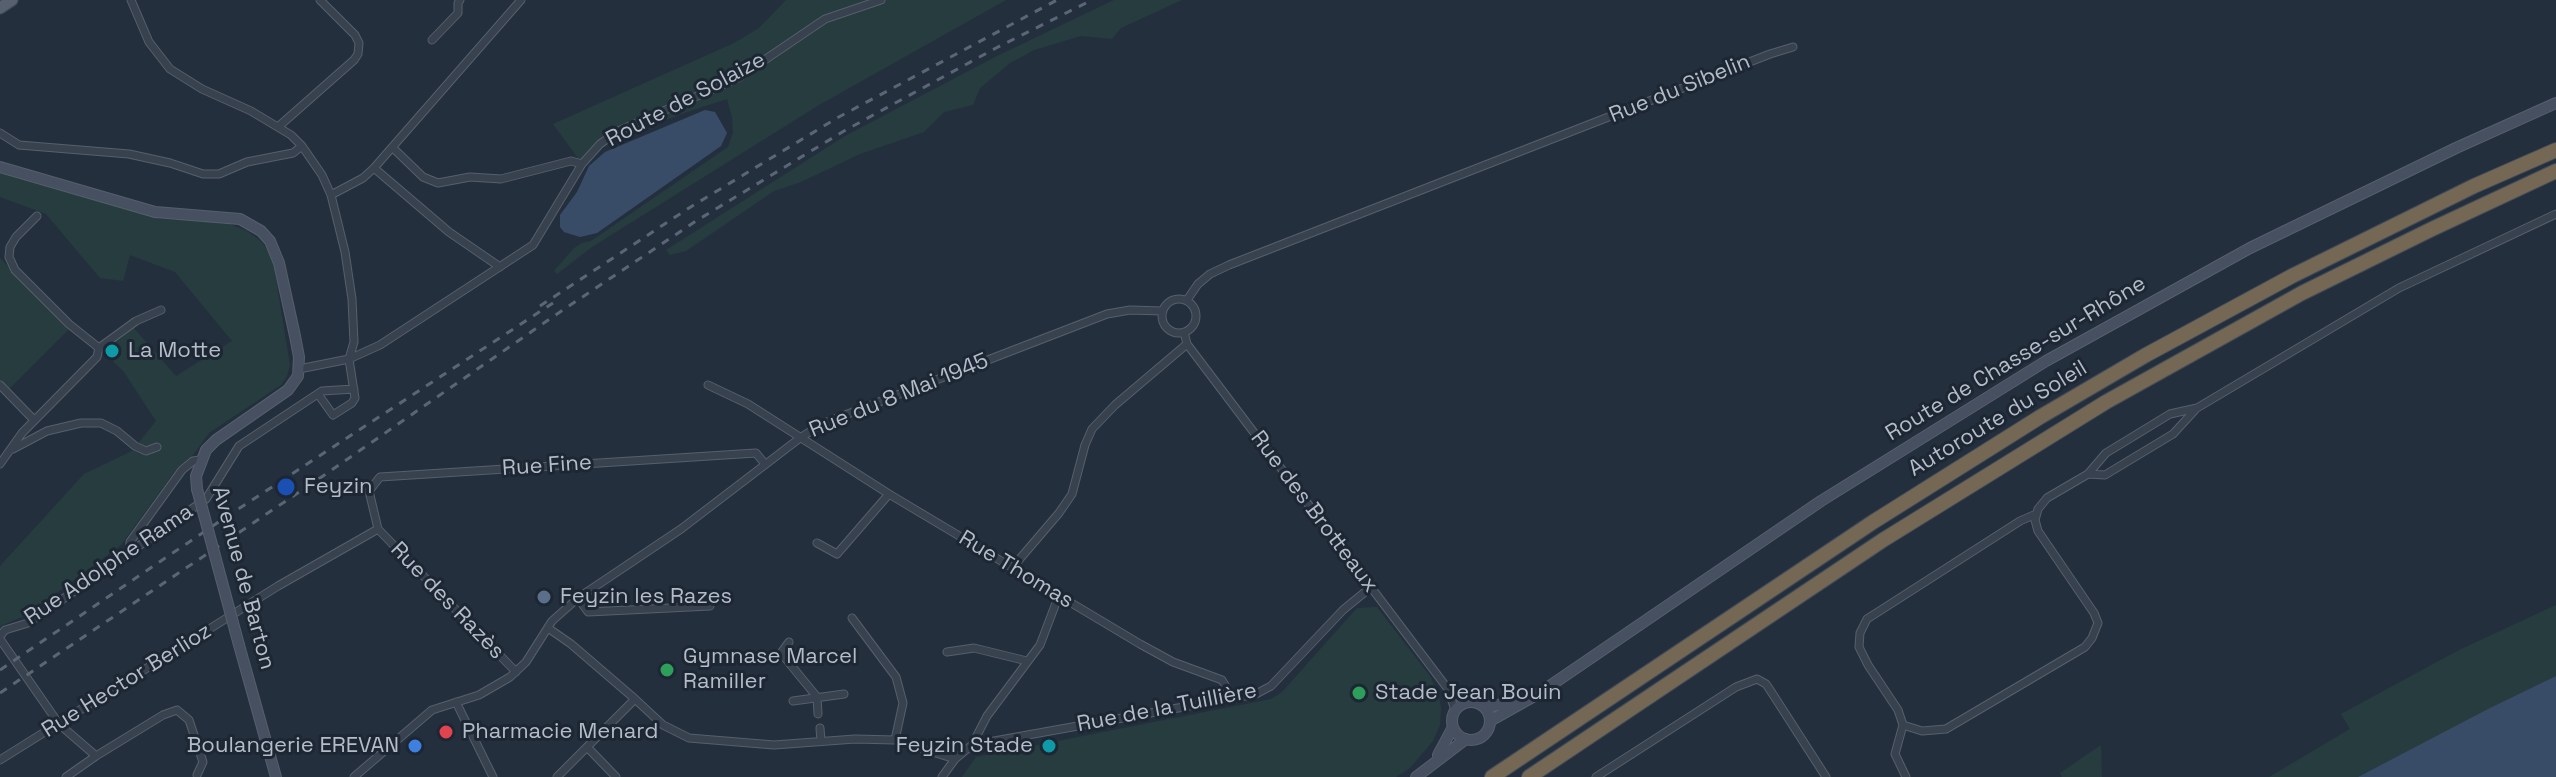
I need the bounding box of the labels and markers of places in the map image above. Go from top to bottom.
place label: La Motte [128,338,221,364]
marker: La Motte [103,342,121,360]
place label: Feyzin [304,474,373,500]
marker: Feyzin [275,476,297,498]
place label: Feyzin les Razes [560,584,732,610]
marker: Feyzin les Razes [535,588,553,606]
place label: Gymnase Marcel Ramiller [683,644,857,696]
marker: Gymnase Marcel Ramiller [658,661,676,679]
place label: Stade Jean Bouin [1375,680,1562,706]
marker: Stade Jean Bouin [1350,684,1368,702]
place label: Pharmacie Menard [462,719,658,745]
marker: Pharmacie Menard [437,723,455,741]
place label: Boulangerie EREVAN [187,733,399,759]
place label: Feyzin Stade [896,733,1033,759]
marker: Boulangerie EREVAN [406,737,424,755]
marker: Feyzin Stade [1040,737,1058,755]

